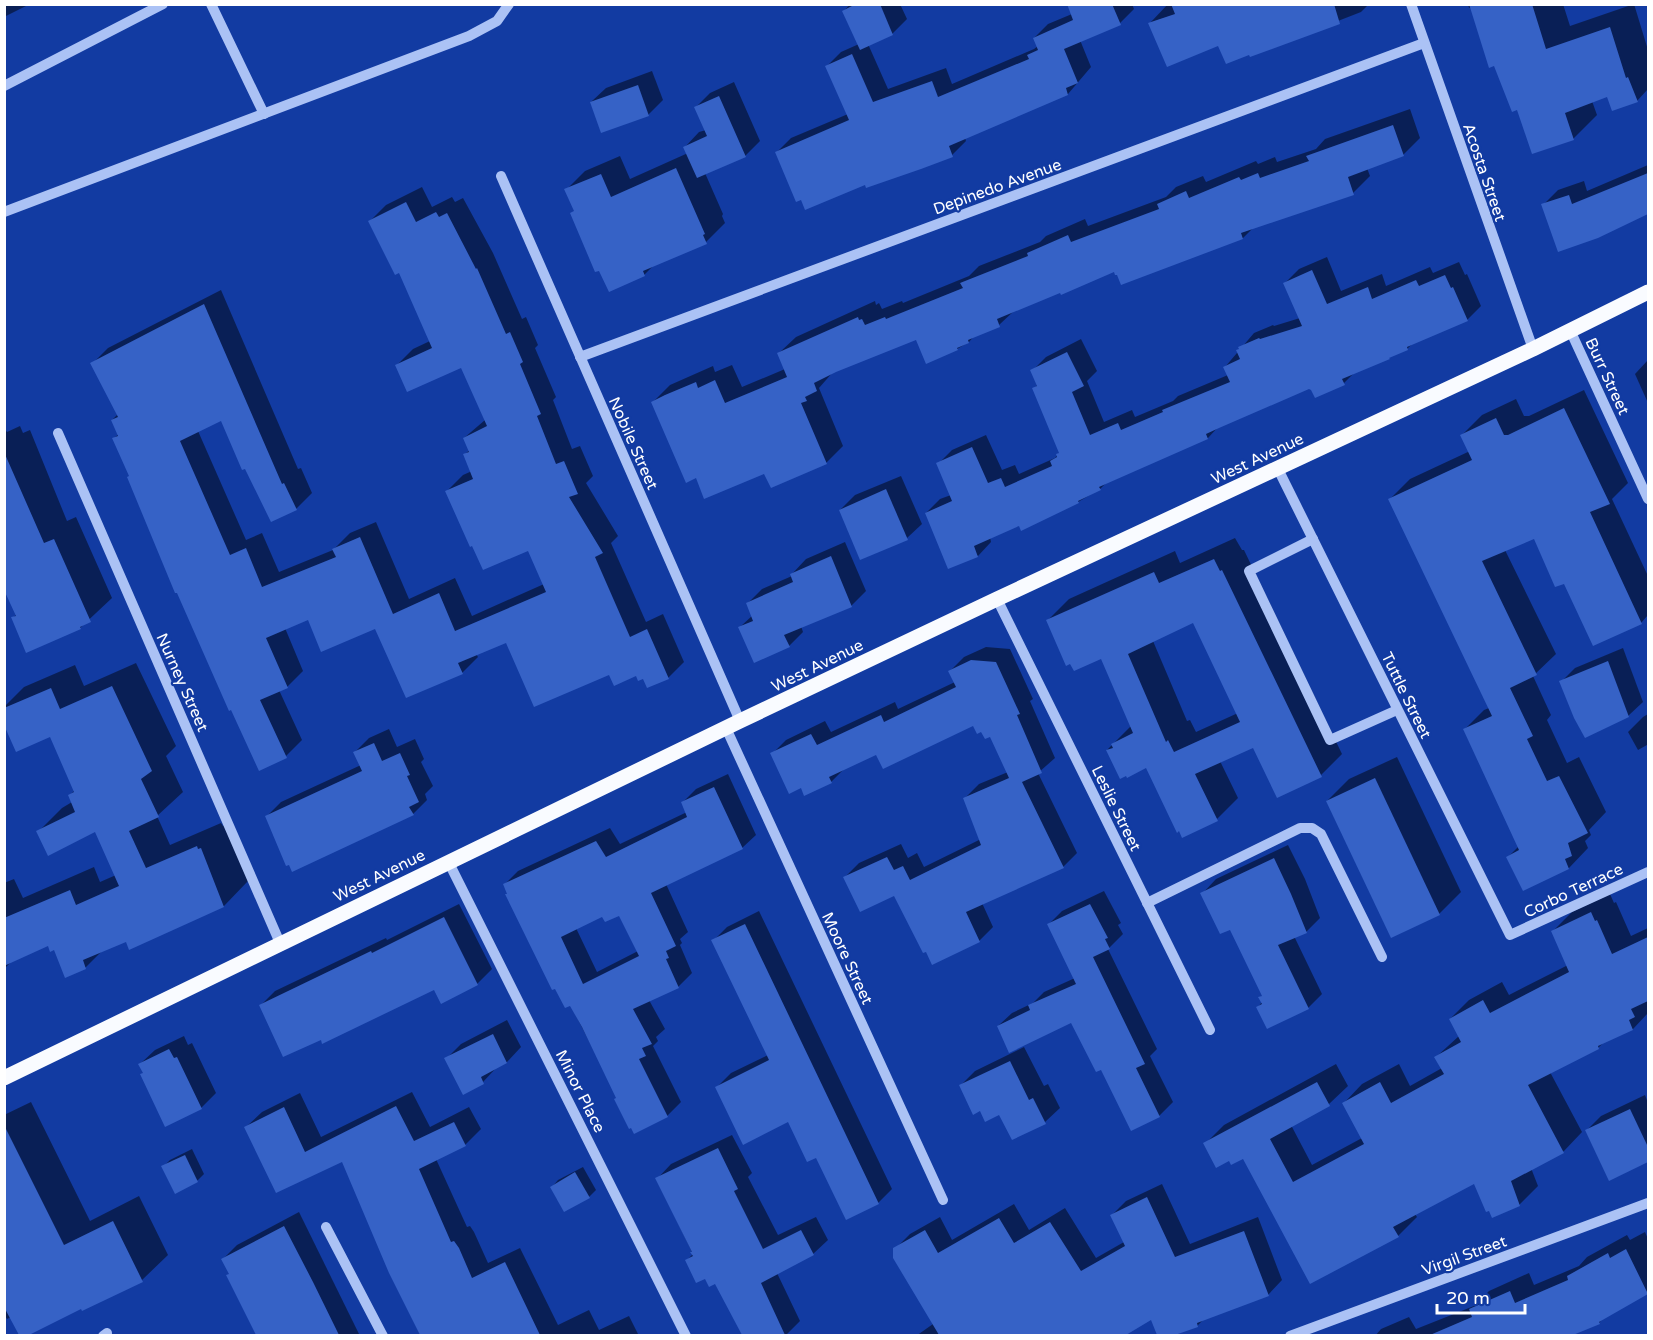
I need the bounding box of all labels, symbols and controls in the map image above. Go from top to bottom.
street label: Acosta Street [1458,121,1510,224]
street label: Depinedo Avenue [931,154,1064,219]
street label: Burr Street [1581,335,1634,418]
street label: Nobile Street [604,394,662,493]
street label: West Avenue [1208,429,1307,489]
street label: Nurney Street [151,630,213,735]
street label: West Avenue [768,635,867,697]
street label: Tuttle Street [1377,649,1436,742]
street label: Leslie Street [1087,762,1145,855]
street label: West Avenue [330,845,429,907]
street label: Corbo Terrace [1521,859,1626,923]
street label: Moore Street [817,909,877,1008]
street label: Minor Place [551,1047,609,1136]
street label: Virgil Street [1419,1231,1509,1281]
scale bar [1437,1277,1526,1315]
text: 20 m [1446,1287,1490,1309]

